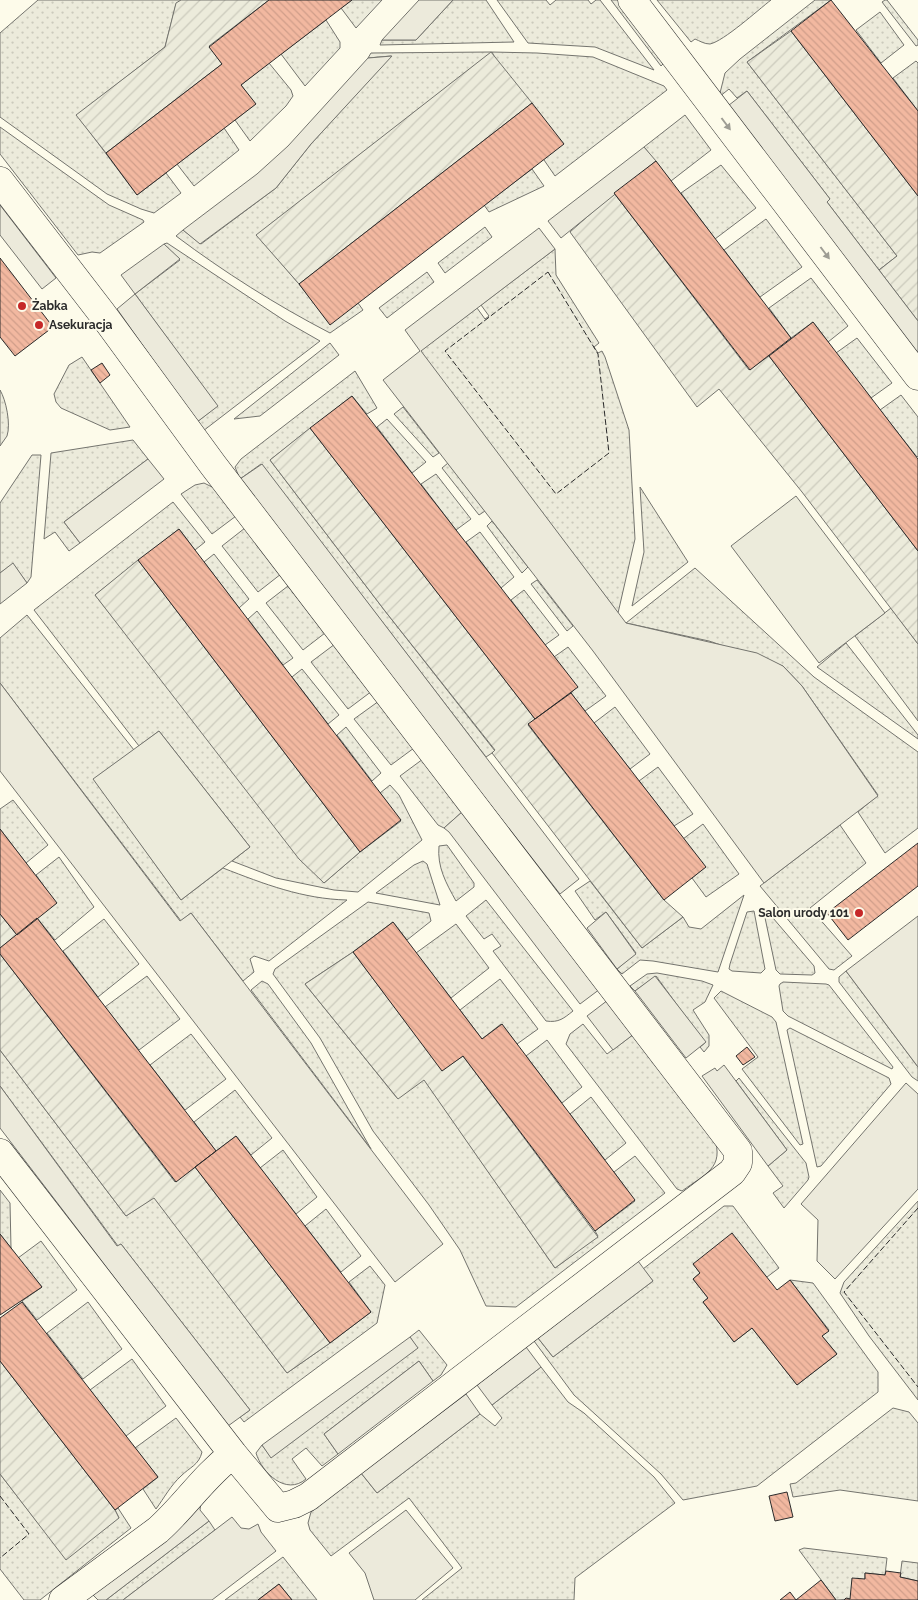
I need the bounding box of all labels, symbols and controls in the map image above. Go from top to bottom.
one-way arrow [721,117,731,131]
one-way arrow [819,246,830,259]
place label: Żabka [32,298,68,313]
marker: Żabka [16,300,28,312]
place label: Asekuracja [49,318,113,332]
marker: Asekuracja [33,319,45,331]
place label: Salon urody 101 [758,906,849,920]
marker: Salon urody 101 [853,907,865,919]

